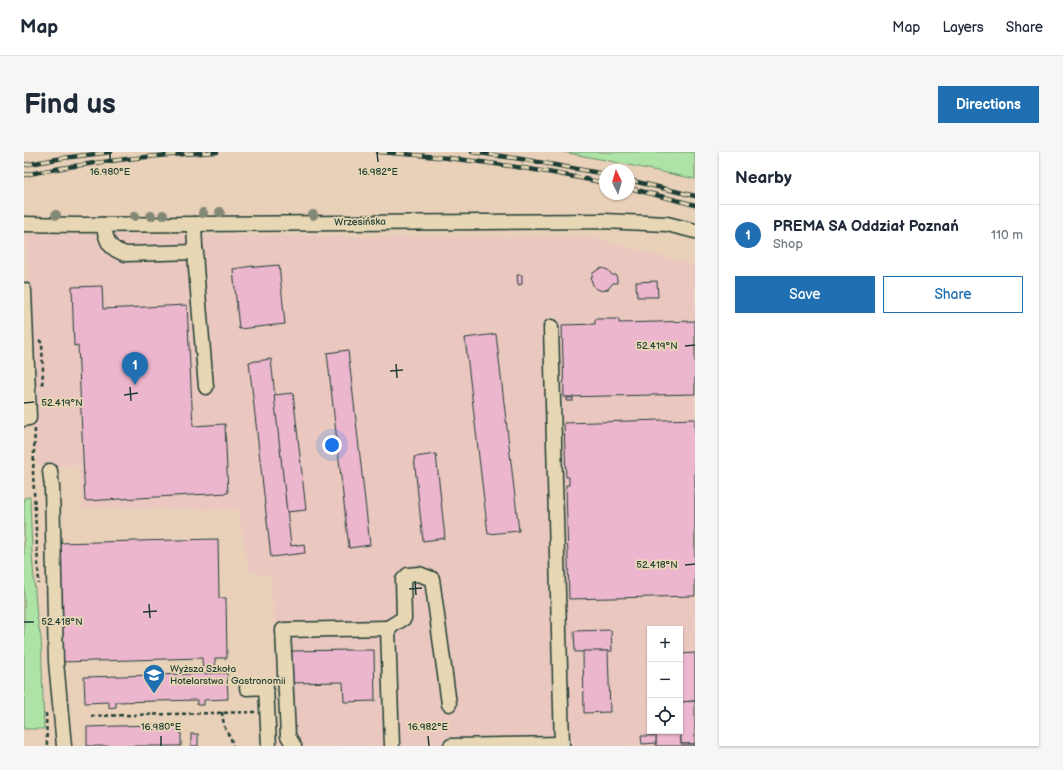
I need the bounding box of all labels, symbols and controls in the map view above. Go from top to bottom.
text: Map [20,16,58,39]
text: Map [892,19,920,36]
text: Layers [942,19,984,36]
text: Share [1006,19,1043,36]
button: Directions [938,86,1039,123]
text: Find us [24,88,116,121]
north arrow [599,164,635,200]
text: 16.980°E [90,166,131,178]
text: 16.982°E [358,166,399,178]
text: Nearby [735,168,792,188]
street label: Wrzesińska [334,216,386,228]
text: PREMA SA Oddział Poznań [773,217,959,236]
text: 1 [745,227,751,243]
text: 110 m [991,227,1023,243]
text: Shop [773,236,803,252]
button: Save [735,276,875,313]
button: Share [883,276,1023,313]
text: 52.419°N [636,340,678,352]
pin: 1 [122,352,148,385]
text: 52.419°N [41,397,83,409]
your location [322,435,342,455]
text: 52.418°N [636,559,678,571]
text: 52.418°N [41,616,83,628]
map controls [647,626,683,734]
button: + [647,626,683,662]
school or university icon: Wyższa Szkoła Hotelarstwa i Gastronomii [141,662,167,695]
button: − [647,662,683,698]
place label: Wyższa Szkoła Hotelarstwa i Gastronomii [170,663,286,687]
button: locate [647,698,683,734]
text: 16.980°E [141,721,182,733]
text: 16.982°E [408,721,449,733]

